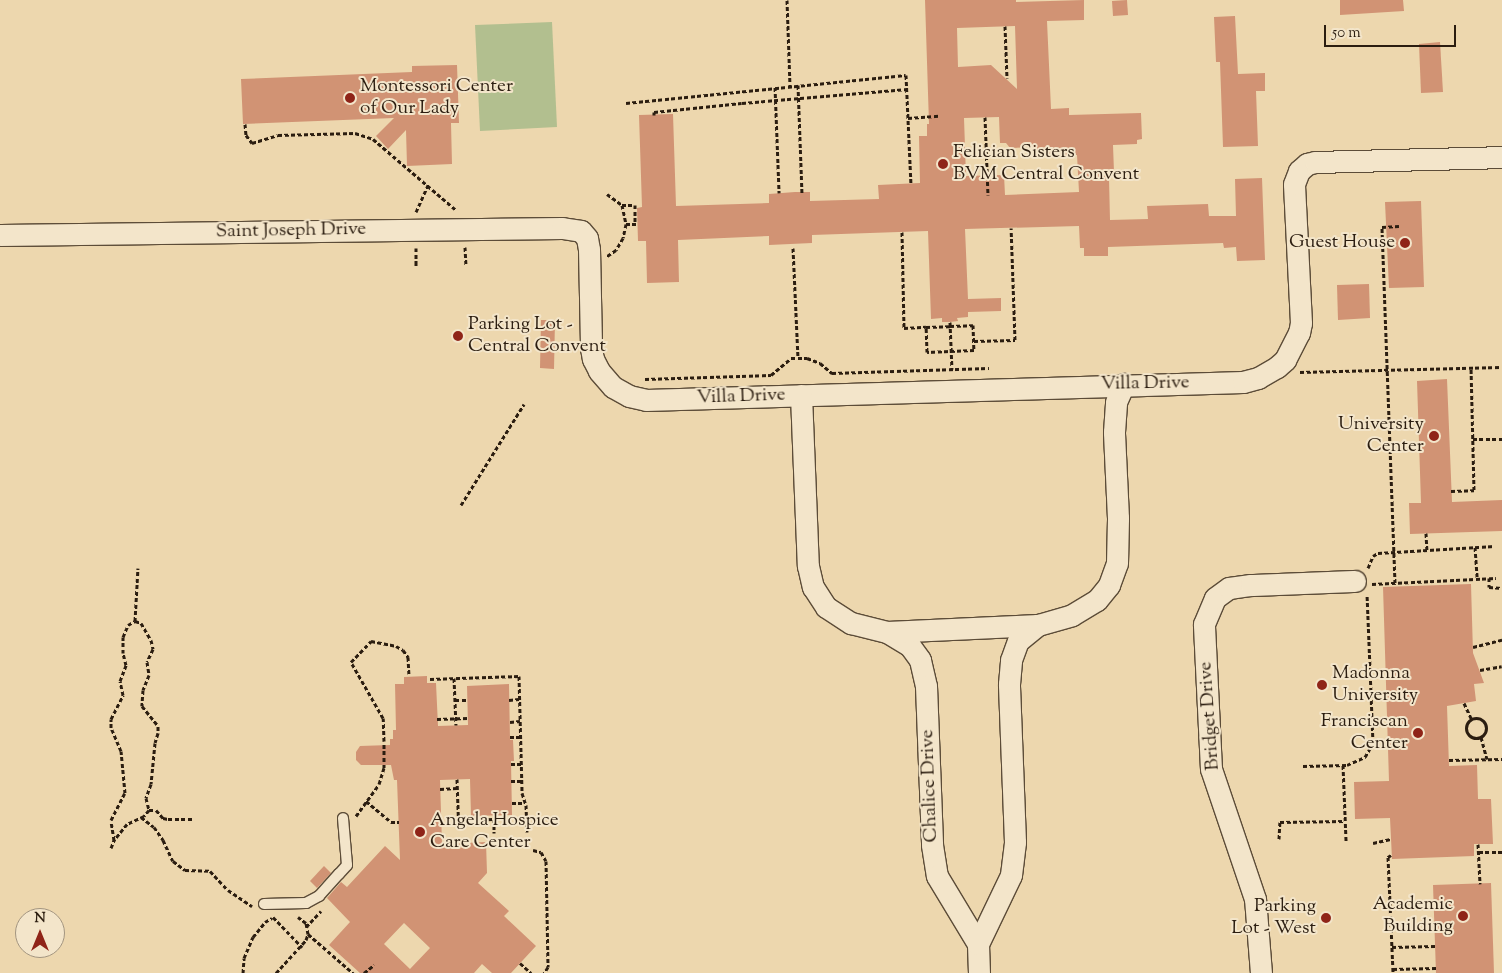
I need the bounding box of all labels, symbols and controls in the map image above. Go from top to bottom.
scale bar [1327,15,1460,47]
text: 50 m [1332,23,1361,44]
place label: Montessori Center of Our Lady [360,76,513,120]
marker: Montessori Center of Our Lady [344,92,356,104]
place label: Felician Sisters BVM Central Convent [953,142,1139,186]
marker: Felician Sisters BVM Central Convent [937,158,949,170]
street label: Saint Joseph Drive [216,218,366,244]
place label: Guest House [1289,232,1395,254]
marker: Guest House [1399,237,1411,249]
place label: Parking Lot - Central Convent [468,314,606,358]
marker: Parking Lot - Central Convent [452,330,464,342]
street label: Villa Drive [1100,372,1190,396]
street label: Villa Drive [696,384,786,410]
place label: University Center [1338,414,1424,458]
marker: University Center [1428,430,1440,442]
street label: Bridget Drive [1195,661,1225,771]
place label: Madonna University [1332,663,1418,707]
marker: Madonna University [1316,679,1328,691]
place label: Franciscan Center [1321,711,1408,755]
marker: Franciscan Center [1412,727,1424,739]
street label: Chalice Drive [917,729,943,843]
place label: Angela Hospice Care Center [430,810,559,854]
marker: Angela Hospice Care Center [414,826,426,838]
place label: Academic Building [1372,894,1453,938]
place label: Parking Lot - West [1231,896,1316,940]
north arrow [15,908,65,958]
text: N [34,909,46,929]
marker: Academic Building [1457,910,1469,922]
marker: Parking Lot - West [1320,912,1332,924]

